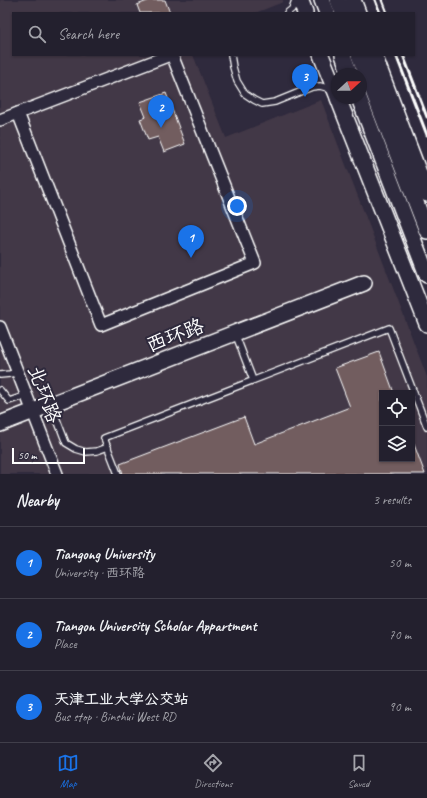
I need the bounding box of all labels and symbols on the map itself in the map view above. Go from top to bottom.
pin: 3 [292,64,318,97]
north arrow [331,68,367,104]
pin: 2 [148,95,174,128]
your location [227,196,247,216]
pin: 1 [178,225,204,258]
street label: 西环路 [143,313,209,358]
street label: 北环路 [22,362,67,428]
scale bar [12,446,85,465]

